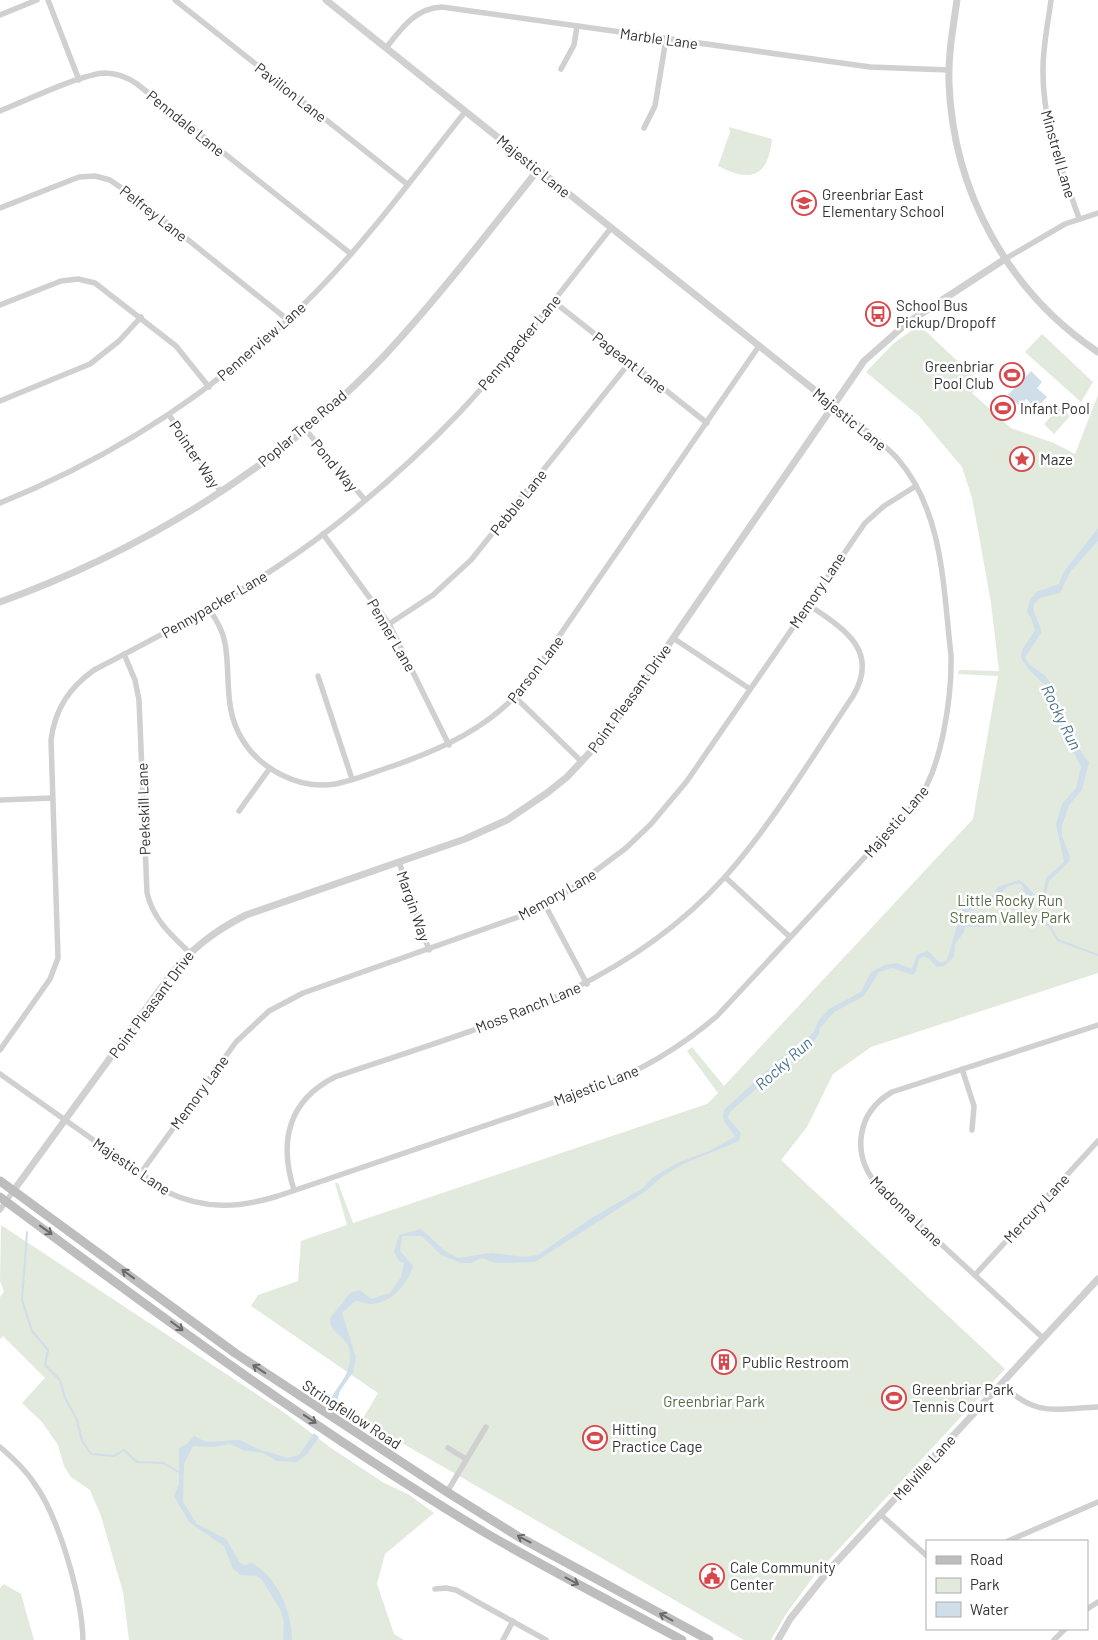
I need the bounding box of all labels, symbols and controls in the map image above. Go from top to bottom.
street label: Marble Lane [619,24,699,52]
street label: Pavilion Lane [252,58,330,126]
street label: Penndale Lane [143,86,229,160]
street label: Minstrell Lane [1038,108,1080,200]
street label: Majestic Lane [494,131,574,201]
street label: Pelfrey Lane [117,181,191,245]
place label: Greenbriar East Elementary School [822,185,944,220]
school or university icon: Greenbriar East Elementary School [791,190,817,216]
street label: Pennypacker Lane [474,291,564,393]
place label: School Bus Pickup/Dropoff [896,296,996,331]
street label: Pennerview Lane [213,298,309,384]
bus stop icon: School Bus Pickup/Dropoff [865,301,891,327]
street label: Pageant Lane [589,328,671,396]
place label: Greenbriar Pool Club [925,357,995,392]
sports icon: Greenbriar Pool Club [999,362,1025,388]
street label: Majestic Lane [810,384,890,454]
street label: Poplar Tree Road [254,386,350,470]
sports icon: Infant Pool [990,395,1016,421]
place label: Infant Pool [1020,399,1090,417]
street label: Pointer Way [166,417,224,491]
street label: Pond Way [308,435,362,495]
place icon: Maze [1009,446,1035,472]
place label: Maze [1040,450,1073,468]
street label: Pebble Lane [486,465,550,539]
street label: Memory Lane [785,549,849,631]
street label: Pennypacker Lane [158,566,270,642]
street label: Penner Lane [364,595,420,675]
street label: Parson Lane [503,632,567,706]
street label: Point Pleasant Drive [584,640,674,756]
water label: Rocky Run [1038,681,1086,753]
street label: Peekskill Lane [132,762,154,856]
street label: Majestic Lane [860,781,932,861]
street label: Memory Lane [515,864,599,924]
street label: Margin Way [394,868,435,944]
park label: Little Rocky Run Stream Valley Park [950,891,1071,926]
street label: Point Pleasant Drive [105,947,197,1061]
street label: Moss Ranch Lane [473,978,583,1036]
water label: Rocky Run [751,1032,815,1094]
street label: Memory Lane [166,1051,232,1133]
street label: Majestic Lane [551,1061,641,1109]
street label: Majestic Lane [90,1134,174,1198]
street label: Mercury Lane [999,1170,1073,1246]
street label: Madonna Lane [867,1172,947,1250]
one-way arrow [39,1225,53,1235]
one-way arrow [121,1269,135,1279]
one-way arrow [170,1321,184,1331]
building icon: Public Restroom [711,1349,737,1375]
place label: Public Restroom [742,1353,849,1371]
one-way arrow [253,1364,267,1374]
street label: Stringfellow Road [299,1375,405,1453]
place label: Greenbriar Park Tennis Court [912,1380,1014,1415]
sports icon: Greenbriar Park Tennis Court [881,1385,907,1411]
park label: Greenbriar Park [663,1392,765,1410]
one-way arrow [303,1414,317,1424]
place label: Hitting Practice Cage [612,1420,703,1455]
sports icon: Hitting Practice Cage [582,1425,608,1451]
street label: Melville Lane [889,1430,959,1504]
one-way arrow [516,1534,531,1544]
legend [926,1540,1088,1630]
text: Road [970,1550,1003,1568]
place label: Cale Community Center [730,1558,836,1593]
public building icon: Cale Community Center [699,1563,725,1589]
text: Park [970,1575,1000,1593]
one-way arrow [564,1576,579,1586]
text: Water [970,1600,1009,1618]
one-way arrow [660,1611,674,1621]

